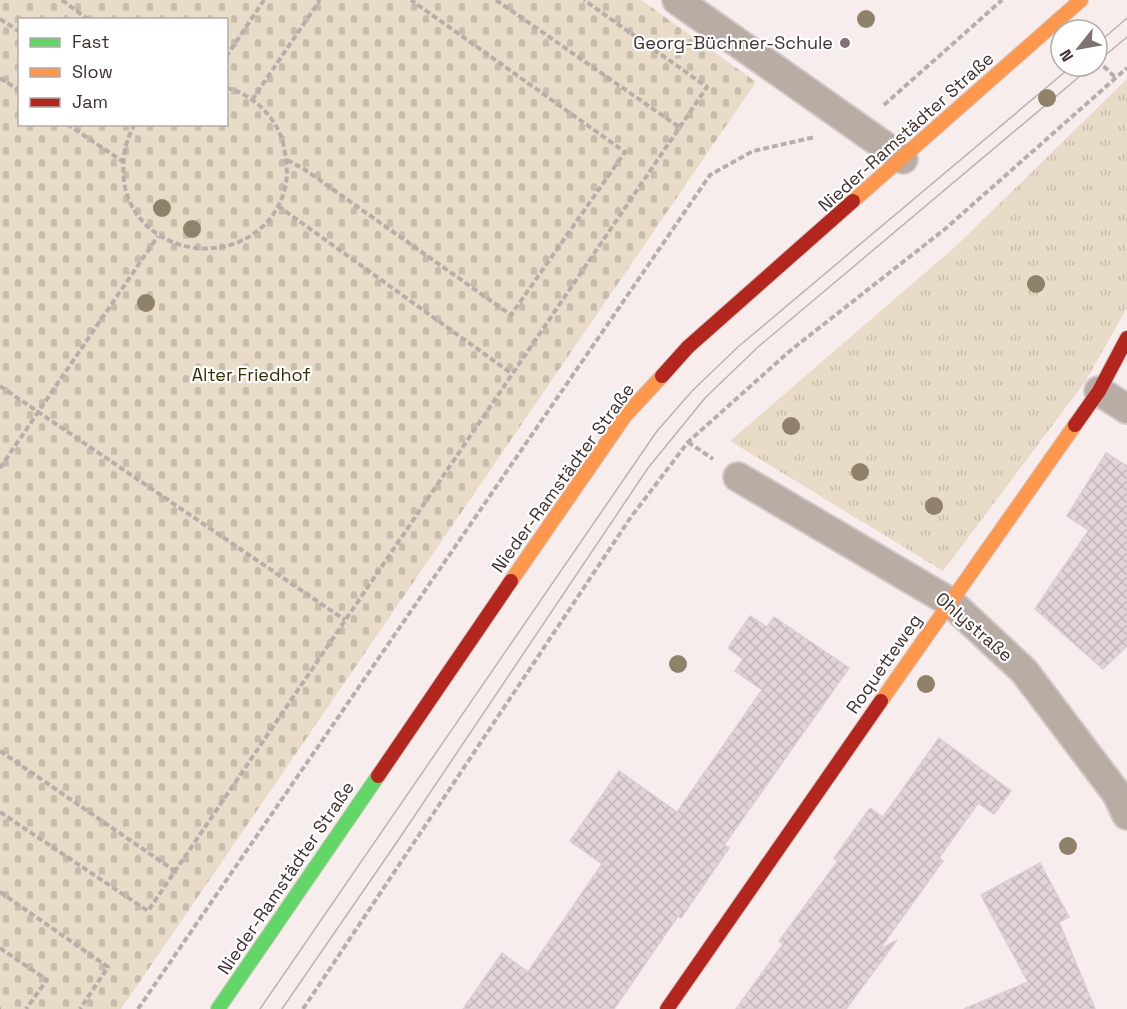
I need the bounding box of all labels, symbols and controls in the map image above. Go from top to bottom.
legend [18,18,228,126]
north arrow [1049,18,1109,78]
text: Fast [72,30,109,53]
place label: Georg-Büchner-Schule [633,31,833,54]
marker: Georg-Büchner-Schule [838,36,852,50]
text: N [1055,45,1078,65]
street label: Nieder-Ramstädter Straße [813,47,998,217]
text: Slow [72,60,113,83]
text: Jam [72,90,108,113]
park label: Alter Friedhof [192,363,310,386]
street label: Nieder-Ramstädter Straße [486,379,639,577]
street label: Ohlystraße [931,587,1018,666]
street label: Roquetteweg [841,609,926,718]
street label: Nieder-Ramstädter Straße [212,777,359,979]

